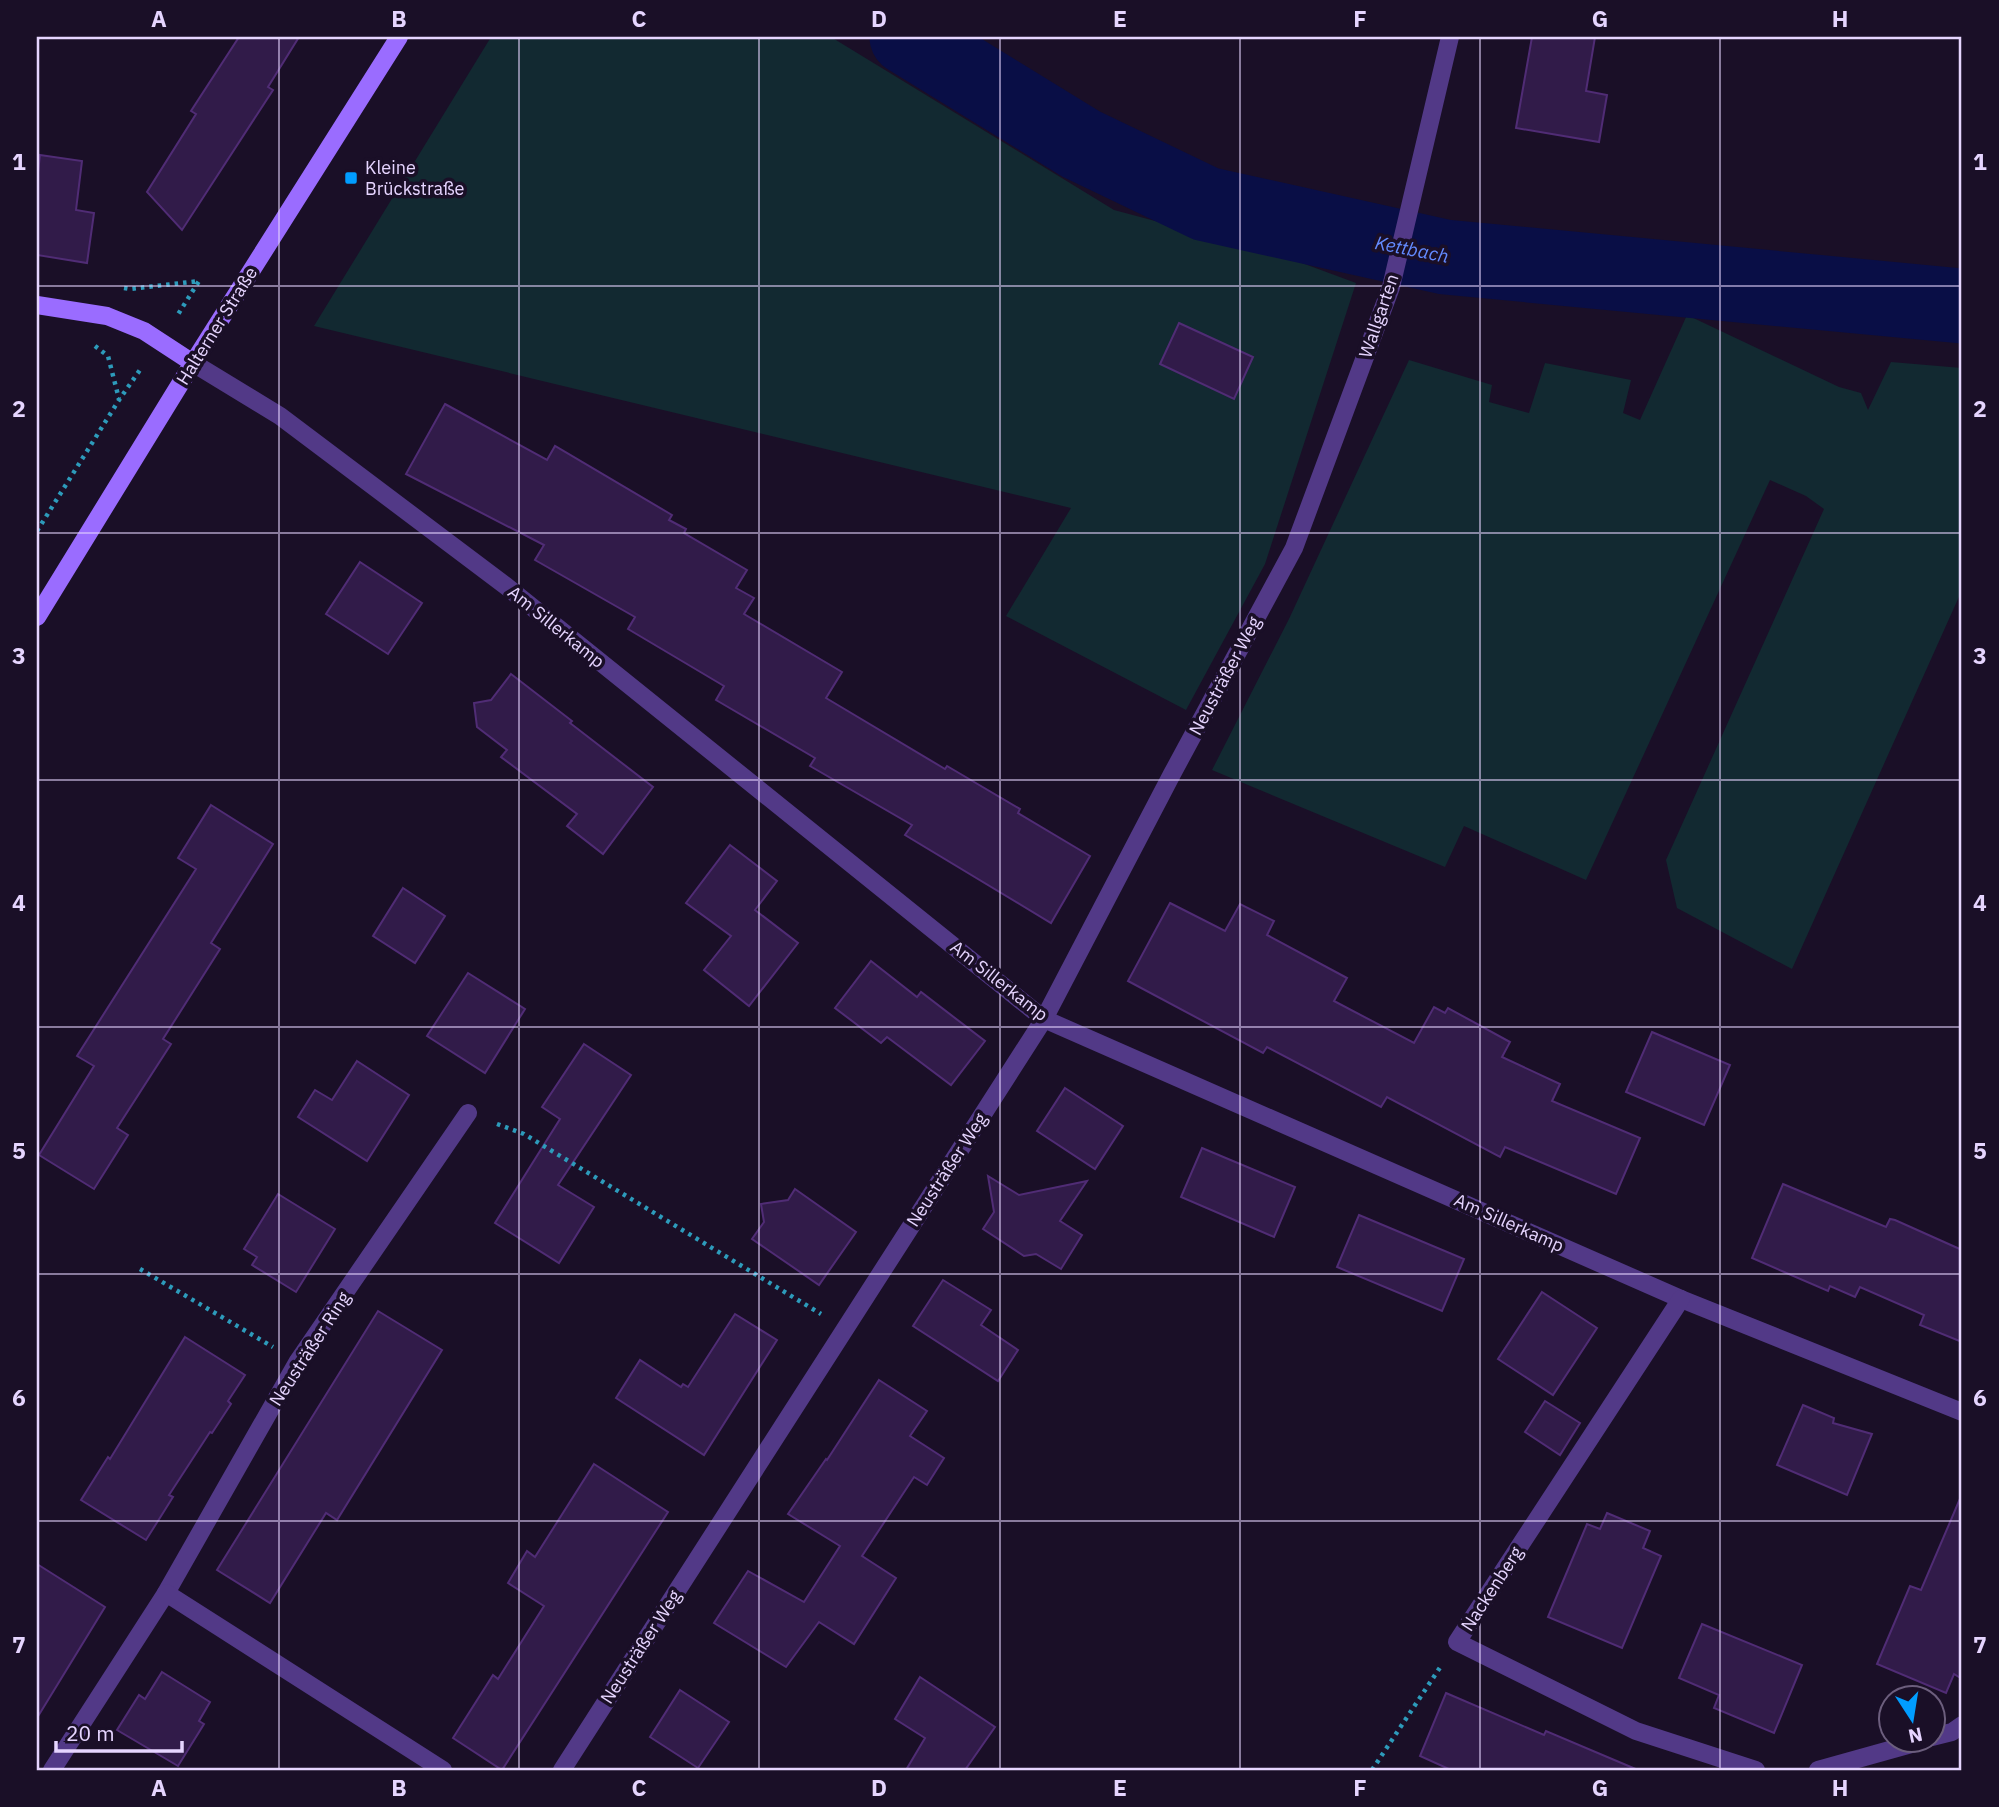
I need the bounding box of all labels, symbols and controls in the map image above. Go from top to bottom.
text: A [151,3,167,33]
text: B [391,3,407,33]
text: C [632,3,647,33]
text: D [871,3,887,33]
text: E [1113,3,1127,33]
text: F [1353,3,1367,33]
text: G [1592,3,1608,33]
text: H [1832,3,1848,33]
text: 1 [12,146,26,176]
text: 1 [1973,146,1987,176]
place label: Kleine Brückstraße [365,156,465,200]
marker: Kleine Brückstraße [343,170,359,186]
water label: Kettbach [1373,230,1451,268]
street label: Halterner Straße [171,262,262,389]
street label: Wallgarten [1353,271,1404,361]
text: 2 [12,393,26,423]
text: 2 [1973,393,1987,423]
street label: Am Sillerkamp [503,581,609,673]
street label: Neusträßer Weg [1184,612,1266,739]
text: 3 [12,640,26,670]
text: 3 [1973,640,1987,670]
text: 4 [12,887,26,917]
text: 4 [1973,887,1987,917]
street label: Am Sillerkamp [946,935,1053,1026]
street label: Neusträßer Weg [901,1108,992,1231]
text: 5 [12,1135,26,1165]
text: 5 [1973,1135,1987,1165]
street label: Am Sillerkamp [1451,1188,1568,1257]
street label: Neusträßer Ring [264,1287,355,1410]
text: 6 [12,1382,26,1412]
text: 6 [1973,1382,1987,1412]
street label: Nackenberg [1456,1542,1528,1636]
street label: Neusträßer Weg [595,1585,686,1708]
text: 7 [12,1629,26,1659]
text: 7 [1973,1629,1987,1659]
north arrow [1876,1685,1946,1755]
scale bar [56,1709,182,1753]
text: 20 m [66,1719,115,1747]
text: N [1906,1722,1925,1749]
text: A [151,1772,167,1802]
text: B [391,1772,407,1802]
text: C [632,1772,647,1802]
text: D [871,1772,887,1802]
text: E [1113,1772,1127,1802]
text: F [1353,1772,1367,1802]
text: G [1592,1772,1608,1802]
text: H [1832,1772,1848,1802]

